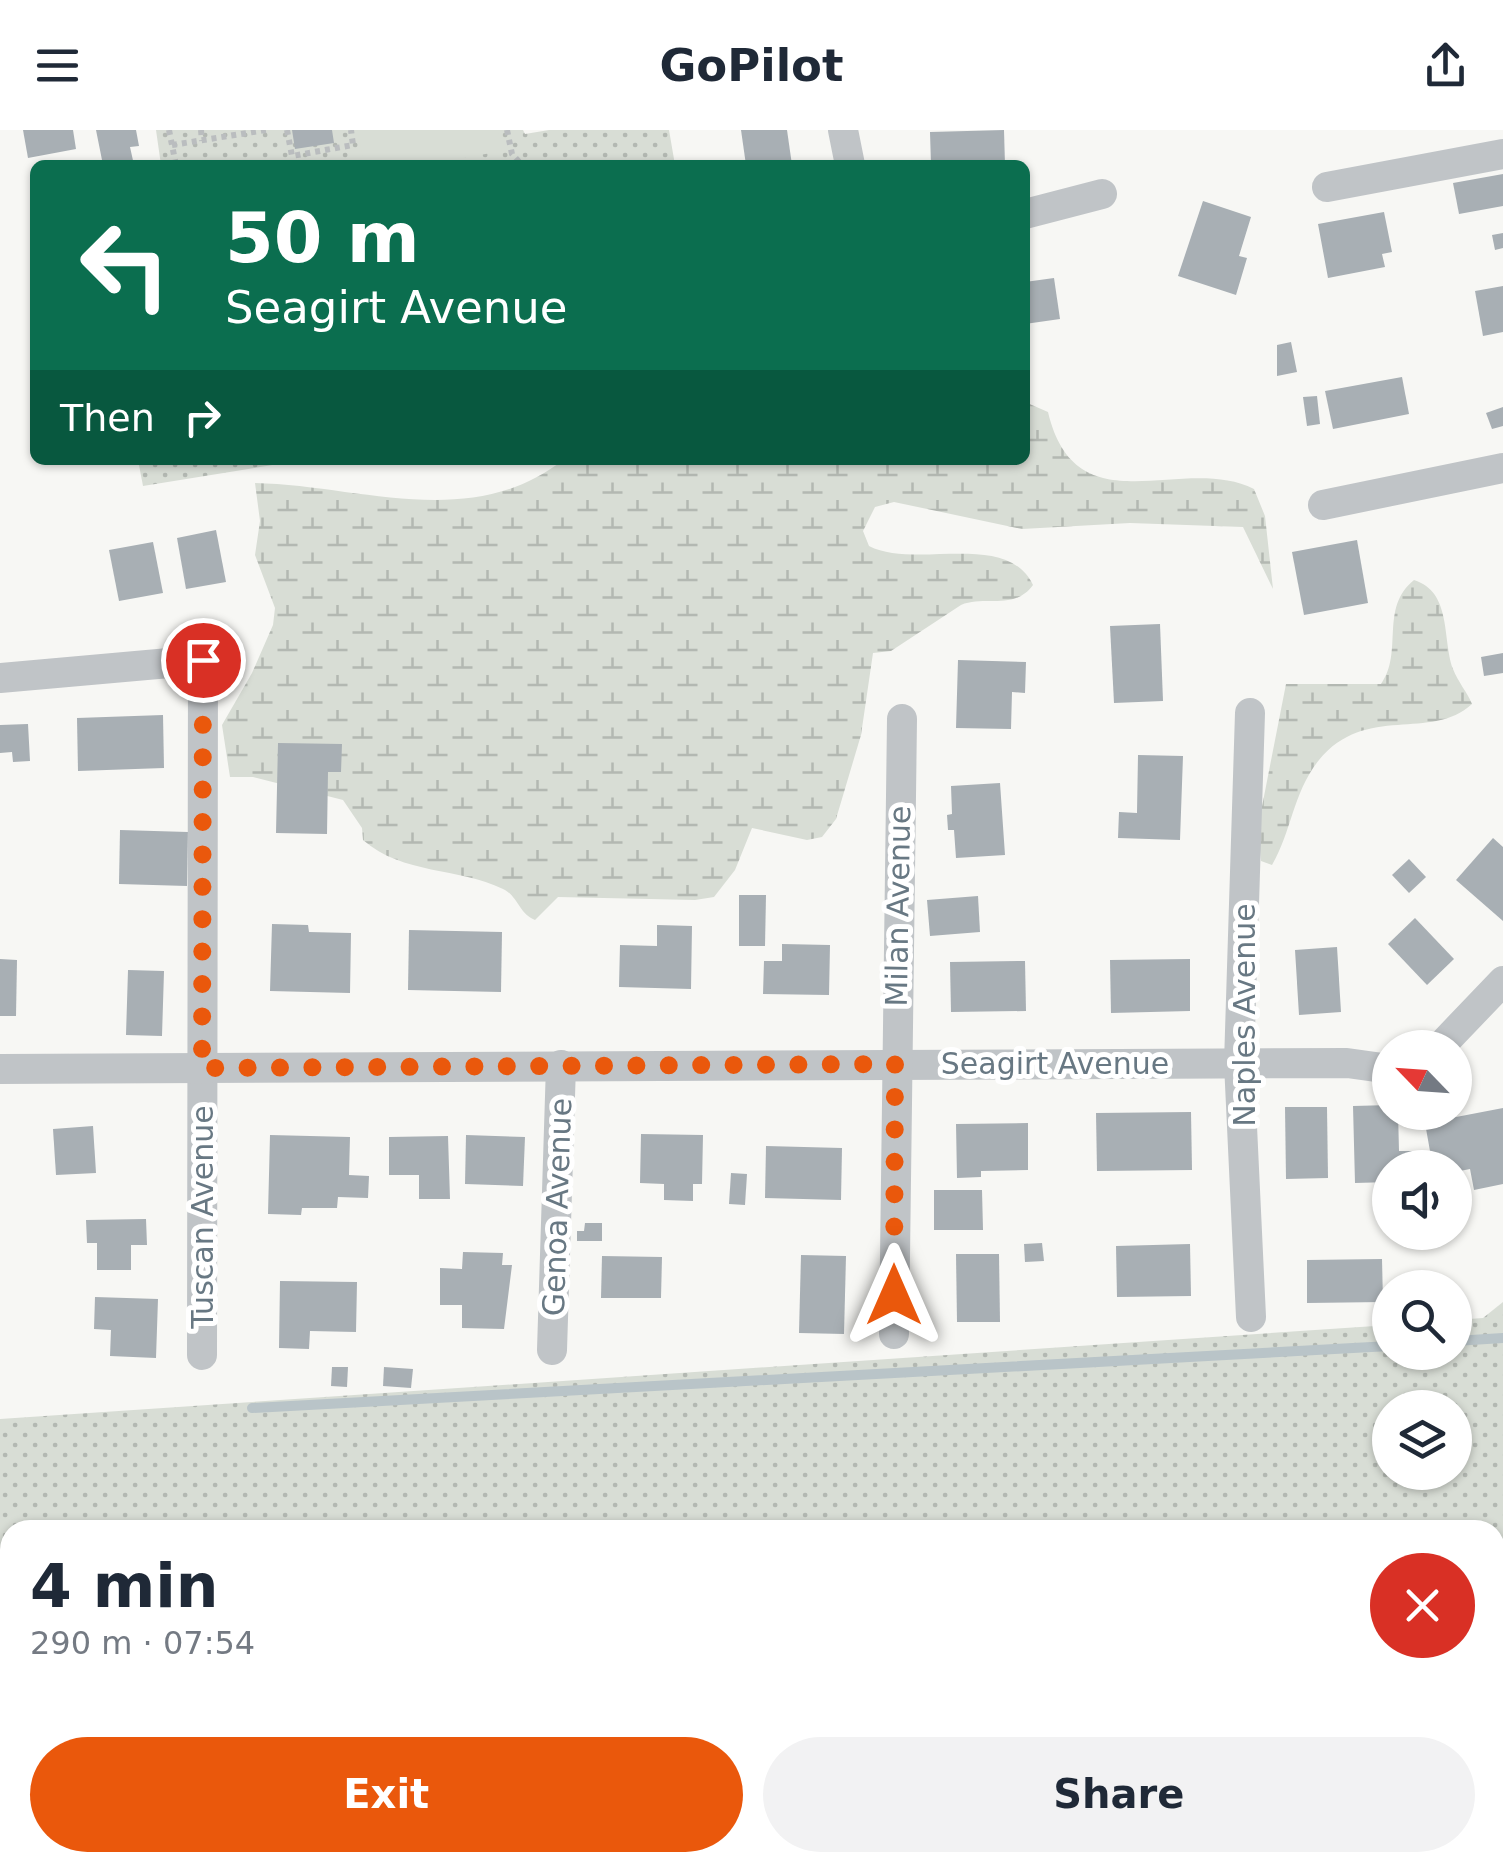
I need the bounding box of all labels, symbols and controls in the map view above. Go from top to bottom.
icon: menu [30,38,85,93]
icon: share [1418,38,1473,93]
text: GoPilot [659,39,844,92]
text: 50 m [225,197,420,279]
icon: left [60,200,190,330]
text: Seagirt Avenue [225,281,568,334]
icon: right [175,390,230,445]
text: Then [60,396,155,440]
pin [161,618,246,703]
icon: arrive [176,633,231,688]
street label: Milan Avenue [879,805,917,1007]
street label: Naples Avenue [1227,903,1262,1127]
north arrow [1372,1030,1472,1130]
map controls [1372,1030,1472,1490]
street label: Seagirt Avenue [941,1046,1169,1081]
street label: Genoa Avenue [536,1097,578,1317]
street label: Tuscan Avenue [185,1105,220,1330]
button: sound [1372,1150,1472,1250]
position arrow [842,1243,946,1347]
button: search [1372,1270,1472,1370]
button: layers [1372,1390,1472,1490]
text: 4 min [30,1551,218,1621]
button: close [1370,1553,1475,1658]
text: 290 m · 07:54 [30,1624,255,1662]
button: Exit [30,1737,743,1852]
button: Share [763,1737,1475,1852]

